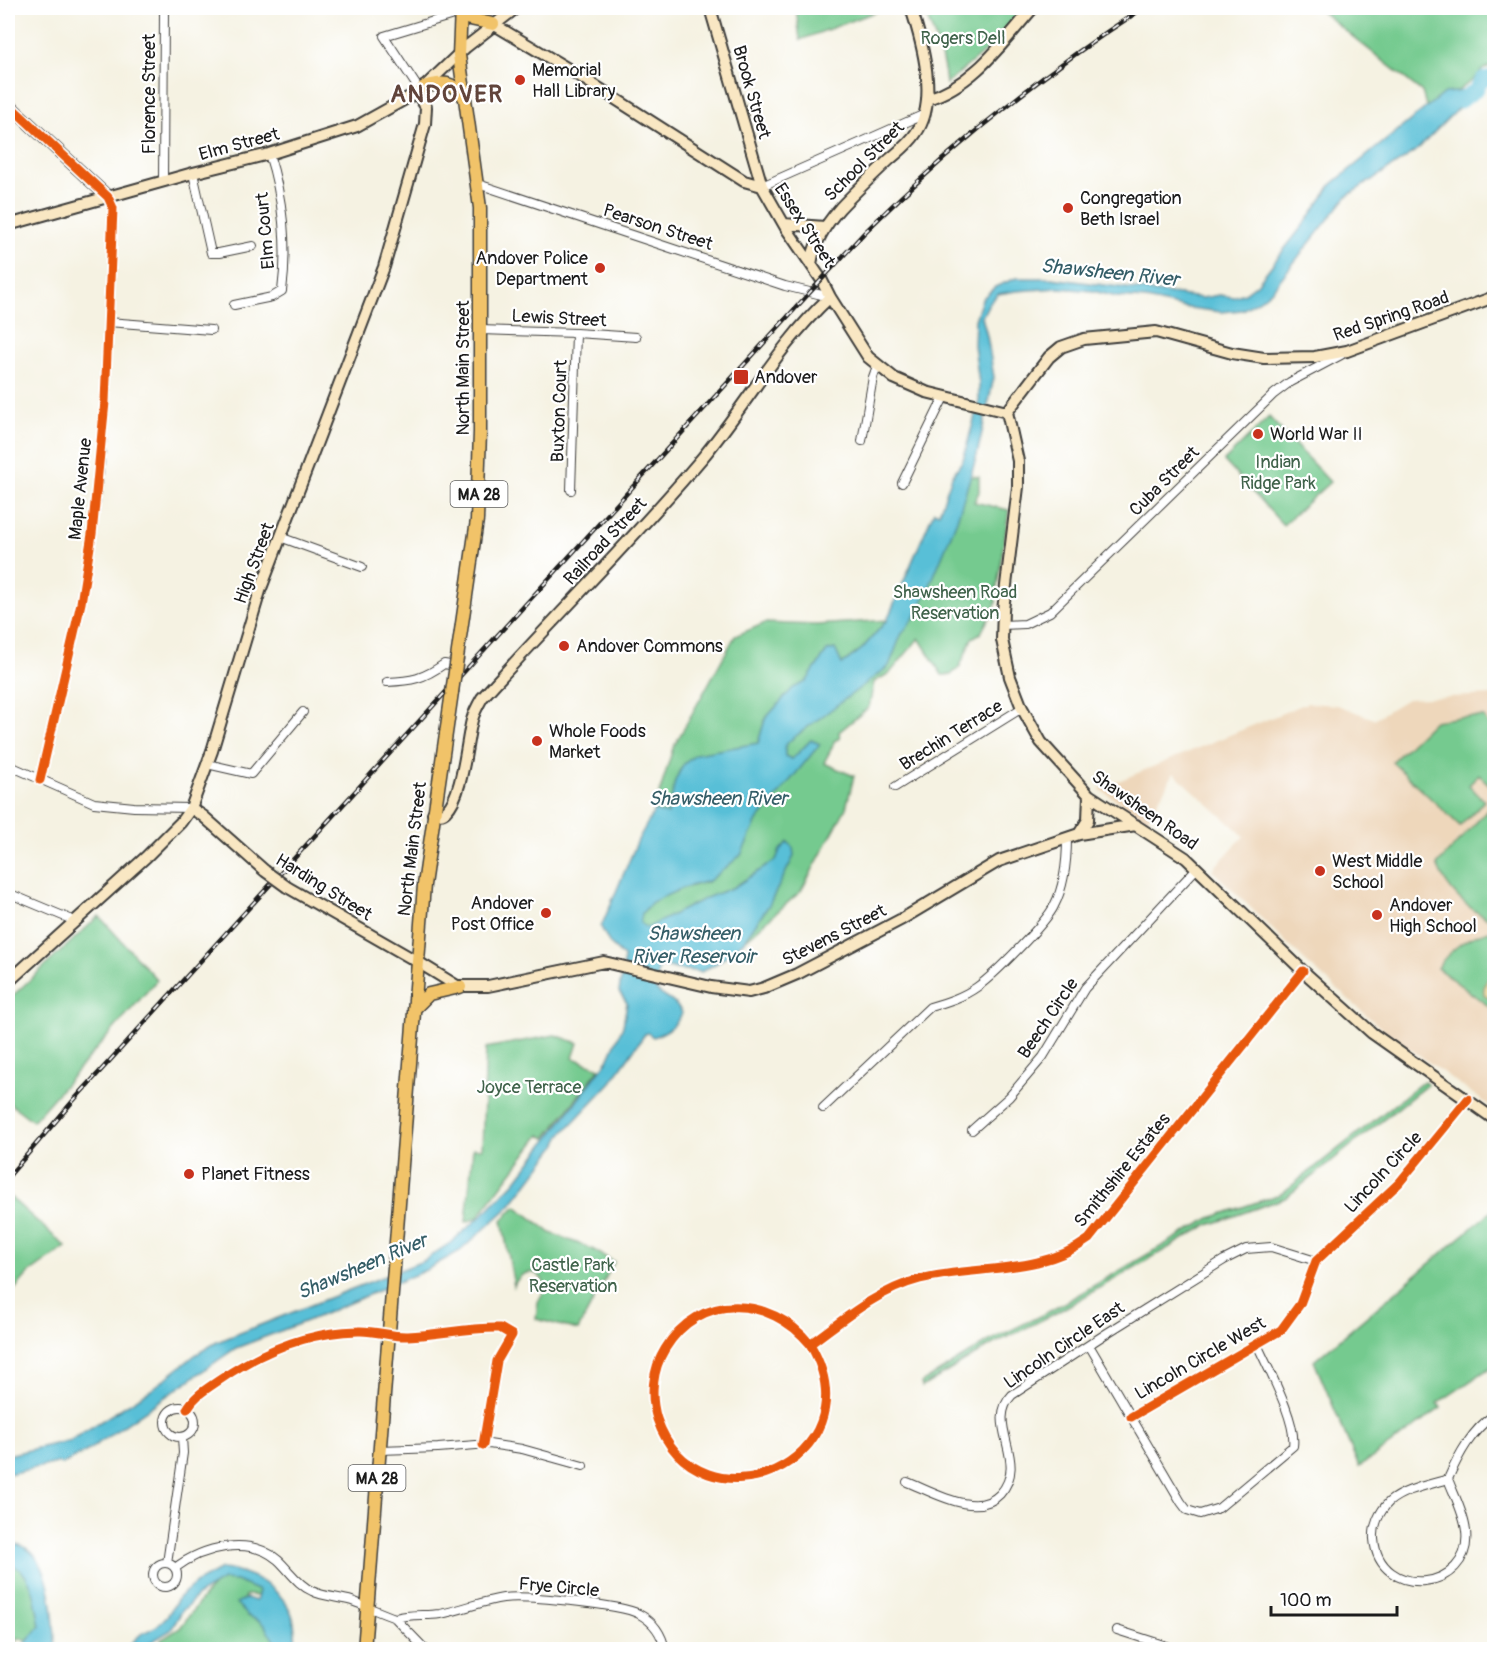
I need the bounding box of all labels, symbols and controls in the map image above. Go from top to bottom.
park label: Rogers Dell [920,27,1006,50]
street label: Florence Street [138,33,161,154]
street label: Brook Street [727,43,776,142]
place label: Memorial Hall Library [532,59,616,103]
marker: Memorial Hall Library [513,73,527,87]
district label: ANDOVER [390,80,504,109]
street label: School Street [819,116,910,206]
street label: Elm Street [196,123,283,166]
street label: Essex Street [769,179,841,272]
place label: Congregation Beth Israel [1080,187,1182,231]
street label: Elm Court [251,191,280,270]
street label: Pearson Street [600,199,716,256]
marker: Congregation Beth Israel [1061,201,1075,215]
place label: Andover Police Department [476,247,589,291]
water label: Shawsheen River [1040,253,1183,292]
marker: Andover Police Department [593,261,607,275]
street label: Red Spring Road [1330,286,1452,347]
street label: North Main Street [452,300,475,436]
street label: Lewis Street [511,305,608,333]
street label: Buxton Court [546,359,573,463]
place label: Andover [754,366,818,389]
marker: Andover [732,368,750,386]
place label: World War II [1270,423,1363,446]
marker: World War II [1251,427,1265,441]
street label: Maple Avenue [64,437,97,541]
street label: Cuba Street [1124,441,1205,521]
park label: Indian Ridge Park [1240,451,1316,495]
road number: MA 28 [450,481,508,507]
street label: Railroad Street [559,492,652,590]
street label: High Street [229,519,280,607]
park label: Shawsheen Road Reservation [893,581,1017,625]
place label: Andover Commons [576,635,723,658]
marker: Andover Commons [557,639,571,653]
street label: Brechin Terrace [896,695,1007,776]
place label: Whole Foods Market [549,720,646,764]
marker: Whole Foods Market [530,734,544,748]
street label: Shawsheen Road [1087,765,1202,856]
street label: North Main Street [393,780,432,918]
water label: Shawsheen River [649,786,790,811]
street label: Harding Street [271,849,377,927]
place label: West Middle School [1332,850,1423,894]
marker: West Middle School [1313,864,1327,878]
place label: Andover Post Office [451,892,535,936]
place label: Andover High School [1389,894,1477,938]
street label: Stevens Street [778,899,891,972]
marker: Andover Post Office [539,906,553,920]
marker: Andover High School [1370,908,1384,922]
water label: Shawsheen River Reservoir [632,921,759,969]
street label: Beech Circle [1013,973,1084,1063]
park label: Joyce Terrace [477,1076,582,1099]
street label: Smithshire Estates [1069,1108,1176,1232]
street label: Lincoln Circle [1340,1127,1427,1218]
place label: Planet Fitness [201,1163,310,1186]
marker: Planet Fitness [182,1167,196,1181]
water label: Shawsheen River [293,1227,434,1305]
park label: Castle Park Reservation [529,1254,617,1298]
street label: Lincoln Circle East [1000,1296,1130,1394]
street label: Lincoln Circle West [1131,1311,1270,1405]
road number: MA 28 [348,1465,406,1491]
street label: Frye Circle [518,1573,600,1602]
scale bar [1271,1579,1397,1617]
text: 100 m [1280,1589,1332,1612]

